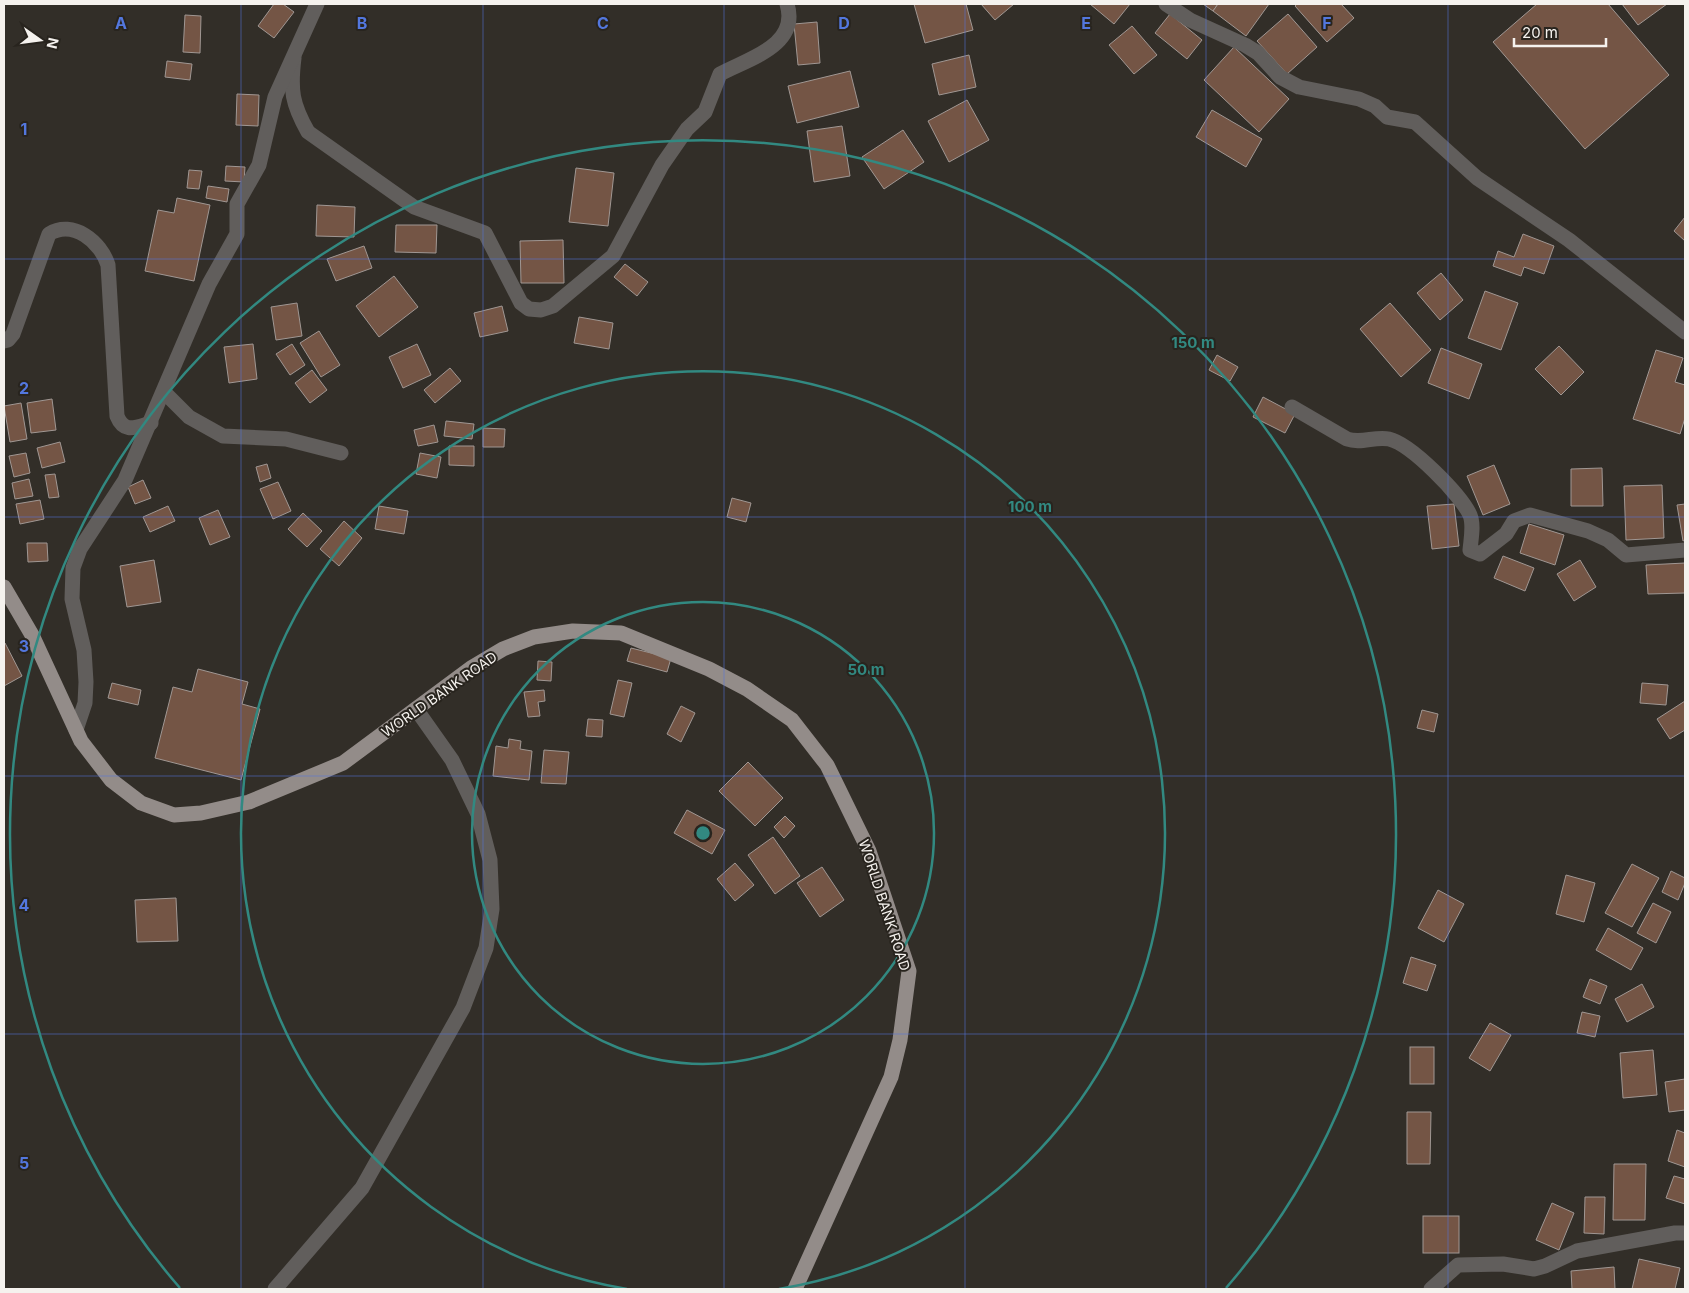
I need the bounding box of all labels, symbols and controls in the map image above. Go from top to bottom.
text: A [115,13,127,33]
text: B [357,13,367,33]
text: C [597,13,609,33]
text: D [838,13,850,33]
text: E [1081,13,1091,33]
text: F [1322,13,1332,33]
north arrow [15,15,65,65]
scale bar [1514,15,1606,47]
text: 20 m [1522,23,1558,42]
text: N [44,36,63,50]
text: 1 [21,119,27,139]
text: 150 m [1171,333,1215,352]
text: 2 [19,378,29,398]
text: 100 m [1008,497,1052,516]
text: 3 [19,636,29,656]
street label: WORLD BANK ROAD [378,648,500,740]
text: 50 m [848,660,884,679]
centre of rings [694,824,712,842]
street label: WORLD BANK ROAD [856,837,914,973]
text: 4 [19,895,30,915]
text: 5 [19,1153,29,1173]

